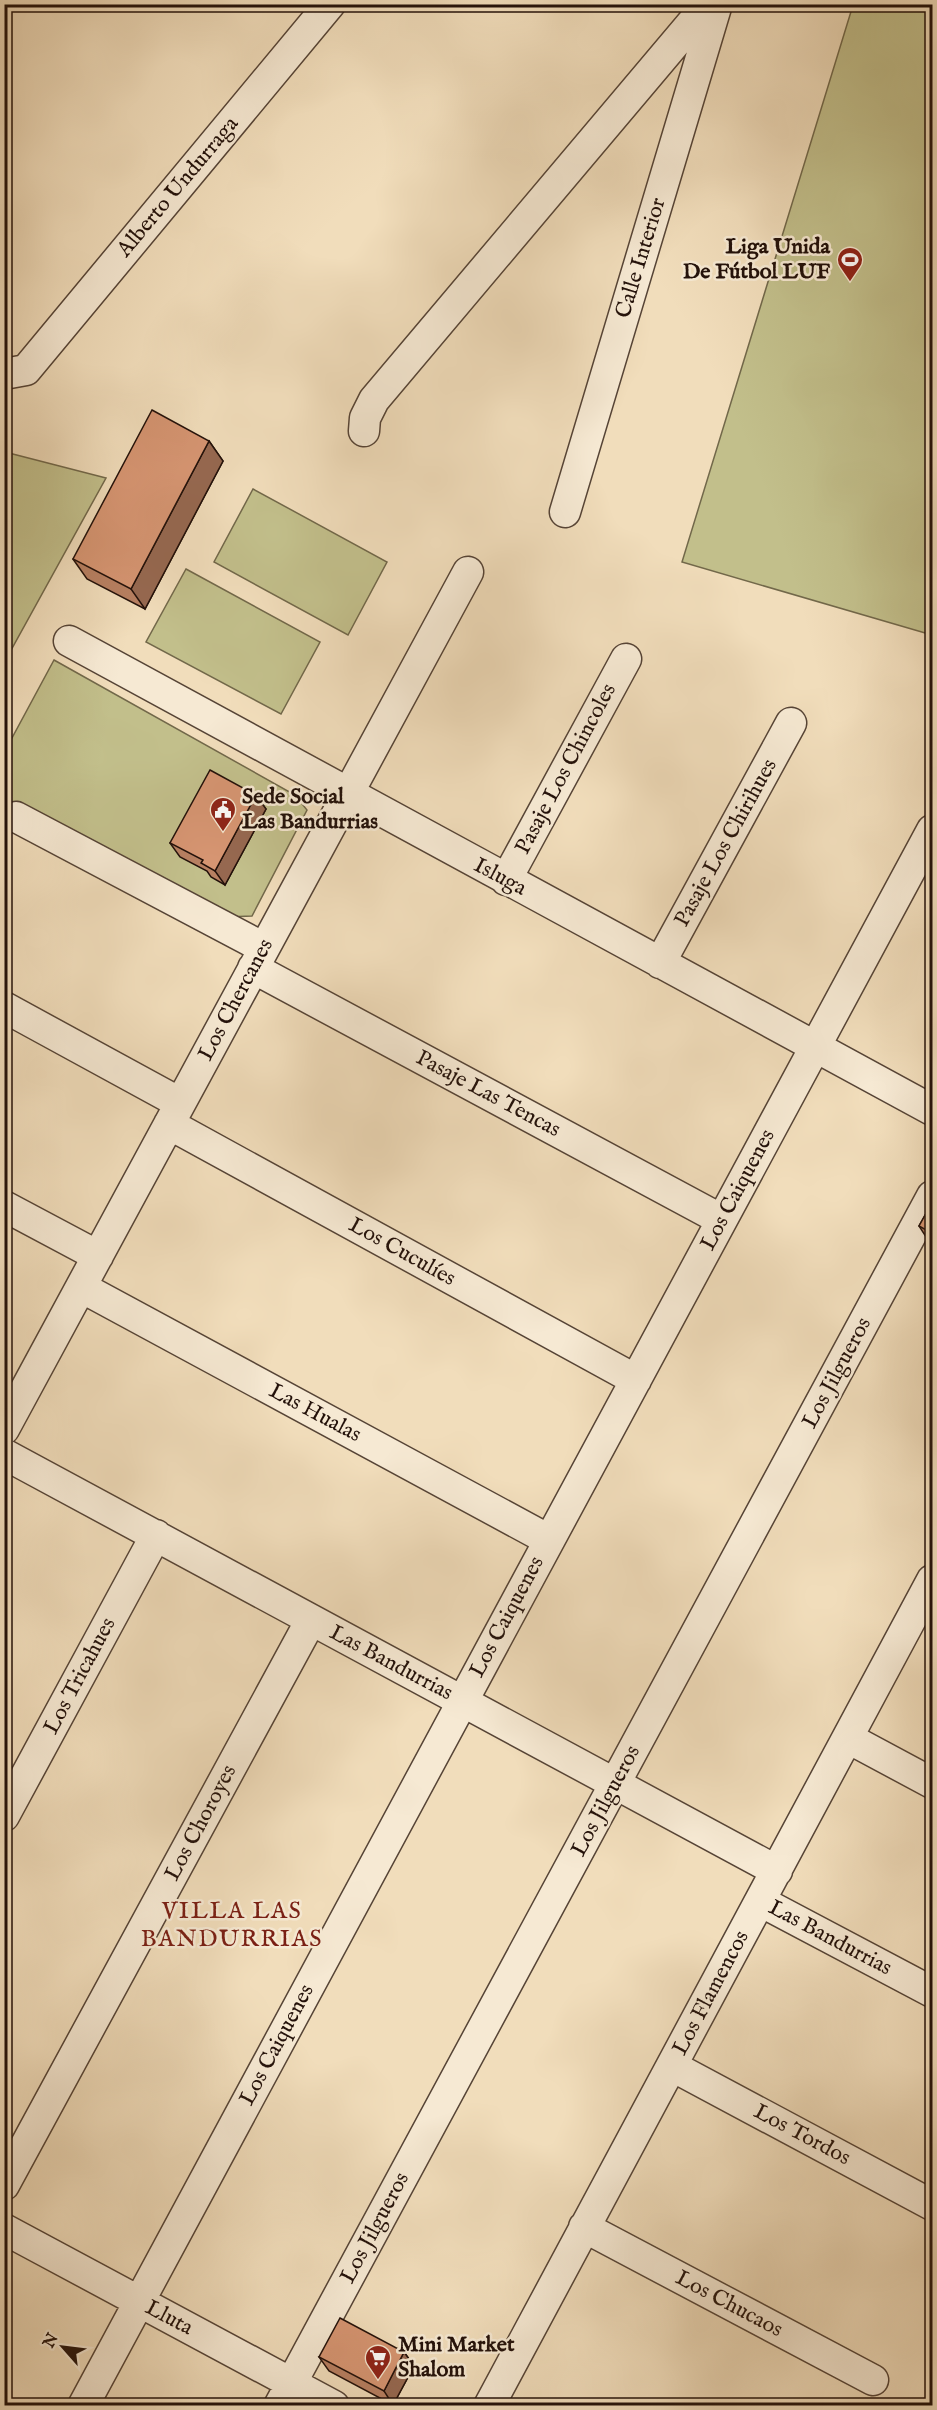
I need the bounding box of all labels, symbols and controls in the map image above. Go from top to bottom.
street label: Alberto Undurraga [110,111,245,264]
street label: Calle Interior [609,194,673,322]
place label: Liga Unida De Fútbol LUF [683,233,830,286]
sports icon: Liga Unida De Fútbol LUF [835,245,865,283]
street label: Pasaje Los Chincoles [509,679,623,859]
street label: Pasaje Los Chirihues [668,754,784,932]
place label: Sede Social Las Bandurrias [242,783,378,836]
public building icon: Sede Social Las Bandurrias [208,795,238,833]
street label: Isluga [469,852,532,903]
street label: Los Chercanes [192,934,280,1066]
street label: Pasaje Las Tencas [411,1044,565,1144]
street label: Los Caiquenes [694,1125,782,1255]
street label: Los Cuculíes [344,1211,460,1293]
street label: Los Jilgueros [796,1313,878,1433]
street label: Las Hualas [264,1377,366,1449]
street label: Los Caiquenes [463,1552,551,1682]
street label: Los Tricahues [38,1613,122,1739]
street label: Las Bandurrias [324,1619,458,1707]
street label: Los Jilgueros [565,1741,647,1861]
street label: Los Choroyes [159,1760,243,1886]
street label: Las Bandurrias [763,1894,897,1982]
district label: VILLA LAS BANDURRIAS [141,1896,323,1955]
street label: Los Flamencos [666,1926,756,2060]
street label: Los Caiquenes [233,1980,321,2110]
street label: Los Tordos [749,2098,855,2172]
street label: Los Jilgueros [334,2168,416,2288]
street label: Los Chucaos [671,2264,787,2344]
street label: Lluta [140,2294,198,2342]
north arrow [33,2317,93,2377]
text: N [39,2330,64,2353]
place label: Mini Market Shalom [398,2331,515,2384]
supermarket icon: Mini Market Shalom [363,2343,393,2381]

